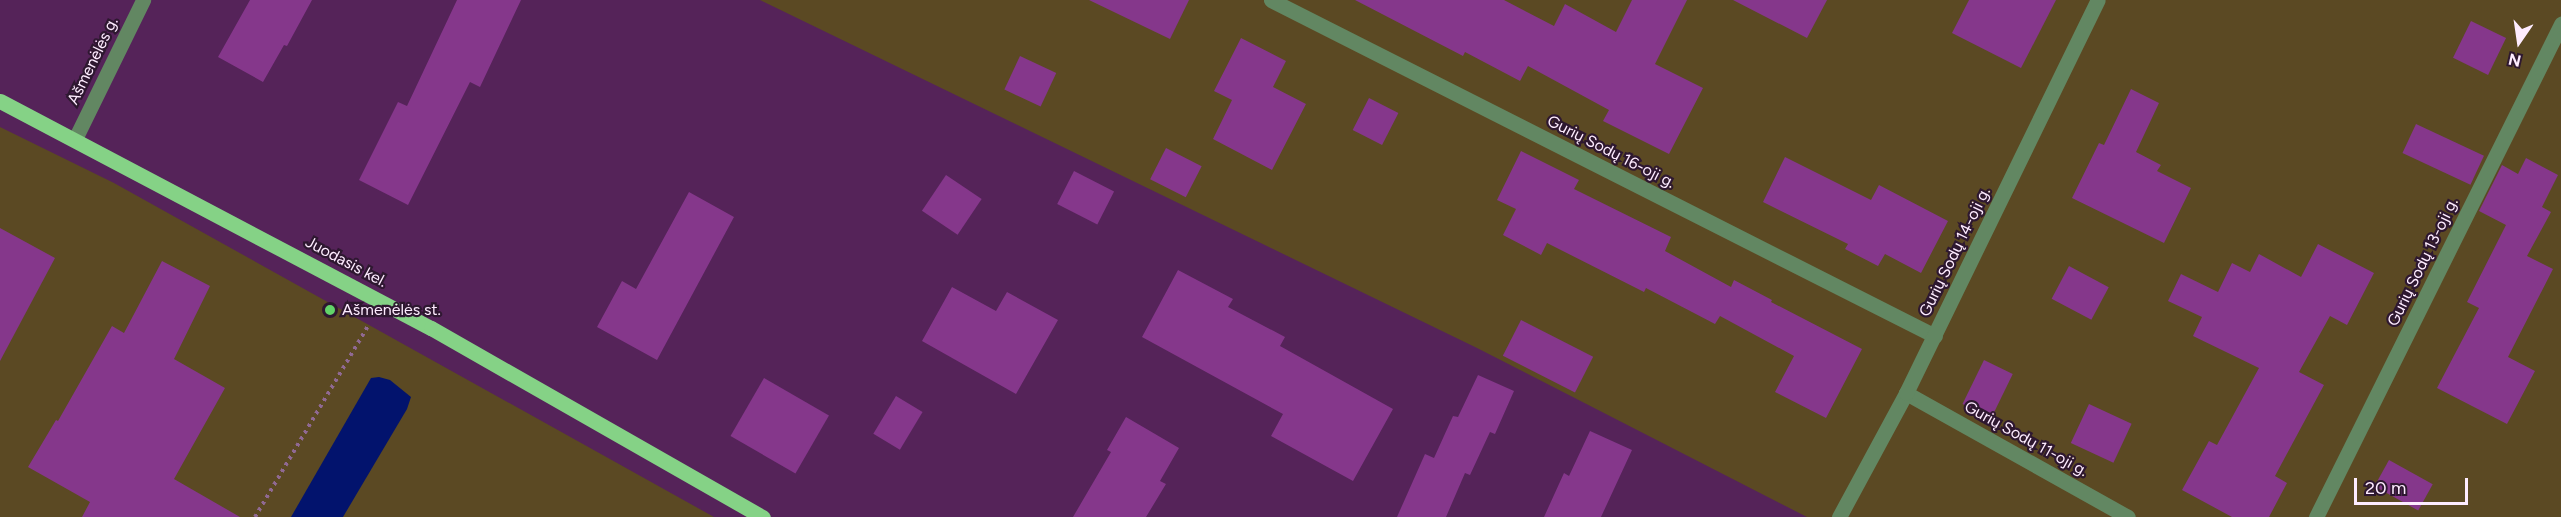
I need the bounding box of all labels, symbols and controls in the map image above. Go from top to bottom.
north arrow [2489,12,2549,72]
street label: Ašmenėlės g. [64,14,122,108]
text: N [2507,49,2523,71]
street label: Gurių Sodų 16-oji g. [1544,111,1678,193]
street label: Gurių Sodų 14-oji g. [1915,184,1995,320]
street label: Gurių Sodų 13-oji g. [2384,195,2462,329]
street label: Juodasis kel. [302,232,390,292]
place label: Ašmenėlės st. [342,300,441,320]
marker: Ašmenėlės st. [323,303,337,317]
street label: Gurių Sodų 11-oji g. [1961,397,2091,481]
scale bar [2357,466,2471,504]
text: 20 m [2365,477,2406,499]

